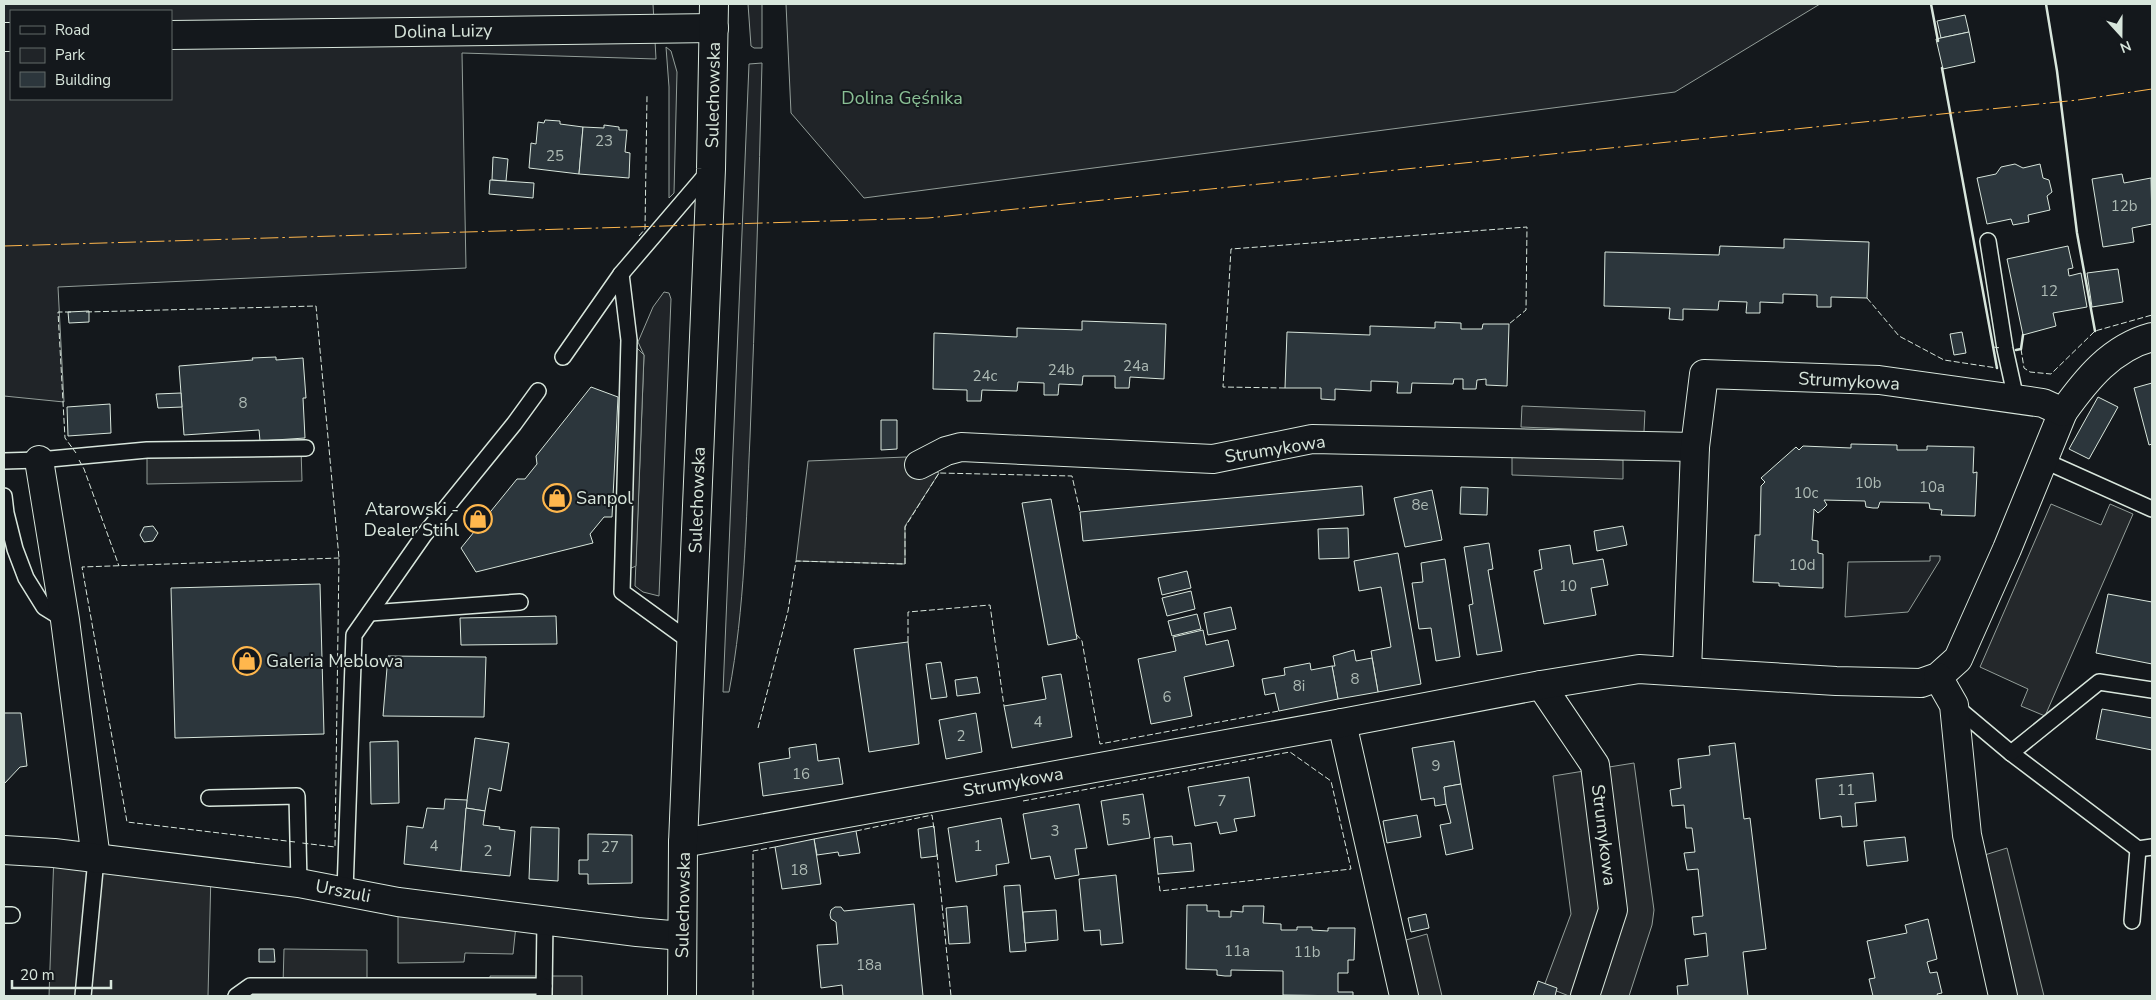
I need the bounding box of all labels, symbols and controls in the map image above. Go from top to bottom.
legend [10,10,172,100]
north arrow [2096,10,2146,60]
street label: Dolina Luizy [393,18,493,44]
text: Road [55,20,90,40]
text: N [2117,36,2134,57]
street label: Sulechowska [700,42,726,148]
text: Park [55,45,85,65]
text: Building [55,70,111,90]
park label: Dolina Gęśnika [841,86,963,110]
house number: 23 [595,131,613,151]
house number: 25 [546,146,564,166]
house number: 12b [2111,196,2138,216]
house number: 12 [2040,281,2058,301]
house number: 24a [1123,356,1149,376]
house number: 24b [1048,360,1075,380]
house number: 24c [973,366,998,386]
street label: Strumykowa [1798,366,1900,396]
house number: 8 [238,393,248,413]
street label: Strumykowa [1223,429,1327,469]
street label: Sulechowska [683,446,711,554]
house number: 10b [1855,473,1882,493]
house number: 10a [1919,477,1945,497]
shop icon: Sanpol [542,483,572,513]
house number: 10c [1794,483,1819,503]
place label: Sanpol [576,486,633,510]
house number: 8e [1412,495,1429,515]
place label: Atarowski - Dealer Stihl [364,497,460,542]
shop icon: Atarowski - Dealer Stihl [463,504,493,534]
house number: 10d [1789,555,1815,575]
house number: 10 [1559,576,1577,596]
shop icon: Galeria Meblowa [232,646,262,676]
place label: Galeria Meblowa [266,649,403,673]
house number: 8 [1350,669,1360,689]
house number: 8i [1293,676,1305,696]
house number: 6 [1162,687,1172,707]
house number: 4 [1033,712,1043,732]
house number: 2 [956,726,966,746]
house number: 9 [1431,756,1441,776]
street label: Strumykowa [961,761,1065,803]
house number: 16 [792,764,810,784]
house number: 11 [1837,780,1855,800]
street label: Strumykowa [1586,783,1622,887]
house number: 7 [1217,791,1227,811]
house number: 5 [1121,810,1131,830]
house number: 3 [1050,821,1060,841]
house number: 4 [429,836,439,856]
house number: 1 [973,836,983,856]
house number: 27 [601,837,619,857]
house number: 2 [483,841,493,861]
street label: Sulechowska [670,852,696,958]
house number: 18 [790,860,808,880]
street label: Urszuli [313,874,373,908]
house number: 11a [1224,941,1250,961]
house number: 11b [1294,942,1321,962]
house number: 18a [856,955,882,975]
scale bar [12,958,111,990]
text: 20 m [20,965,55,985]

